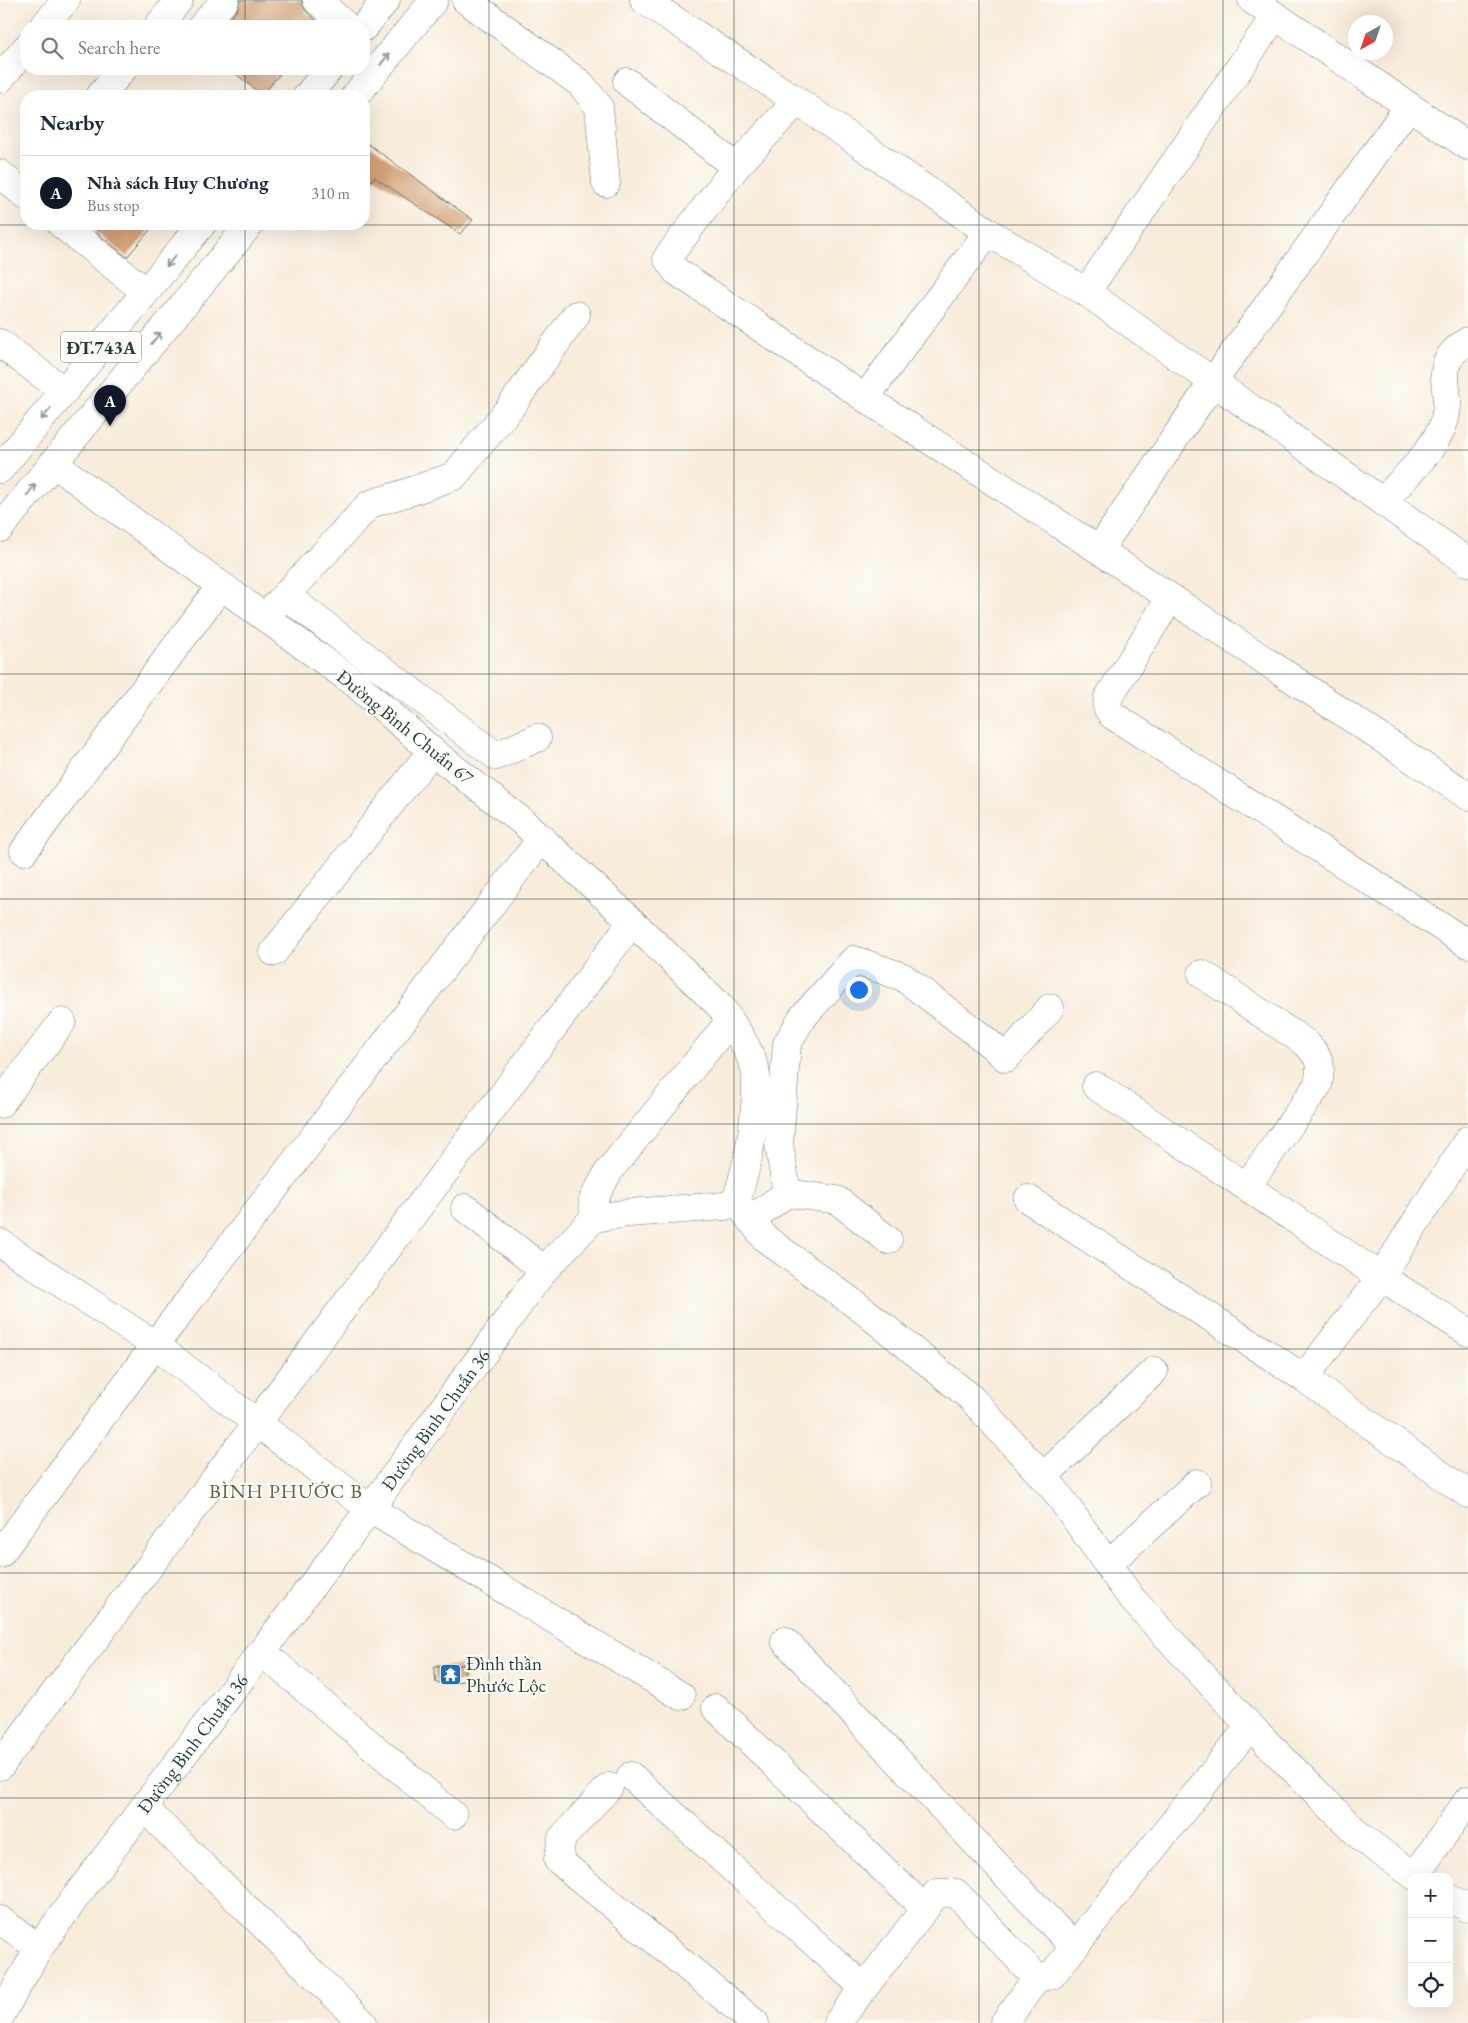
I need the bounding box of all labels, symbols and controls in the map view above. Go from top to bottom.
north arrow [1348,15,1393,60]
search box [20,20,370,75]
icon: search [38,34,66,62]
text: Search here [78,35,160,60]
one-way arrow [380,52,391,65]
text: Nearby [40,109,104,136]
text: Nhà sách Huy Chương [87,170,269,195]
text: A [50,183,62,204]
text: 310 m [311,183,350,204]
text: Bus stop [87,195,140,216]
one-way arrow [165,255,177,268]
road number: ĐT.743A [61,332,141,362]
one-way arrow [151,332,162,345]
pin: A [94,385,126,426]
one-way arrow [40,407,51,420]
one-way arrow [25,484,36,497]
street label: Đường Bình Chuẩn 67 [331,664,479,790]
your location [846,977,872,1003]
street label: Đường Bình Chuẩn 36 [375,1344,495,1495]
district label: BÌNH PHƯỚC B [209,1478,363,1504]
place label: Đình thần Phước Lộc [466,1651,547,1698]
temple icon: Đình thần Phước Lộc [438,1662,462,1686]
street label: Đường Bình Chuẩn 36 [131,1668,253,1818]
map controls [1408,1873,1453,2008]
button: + [1408,1873,1453,1918]
button: − [1408,1918,1453,1963]
button: locate [1408,1963,1453,2008]

